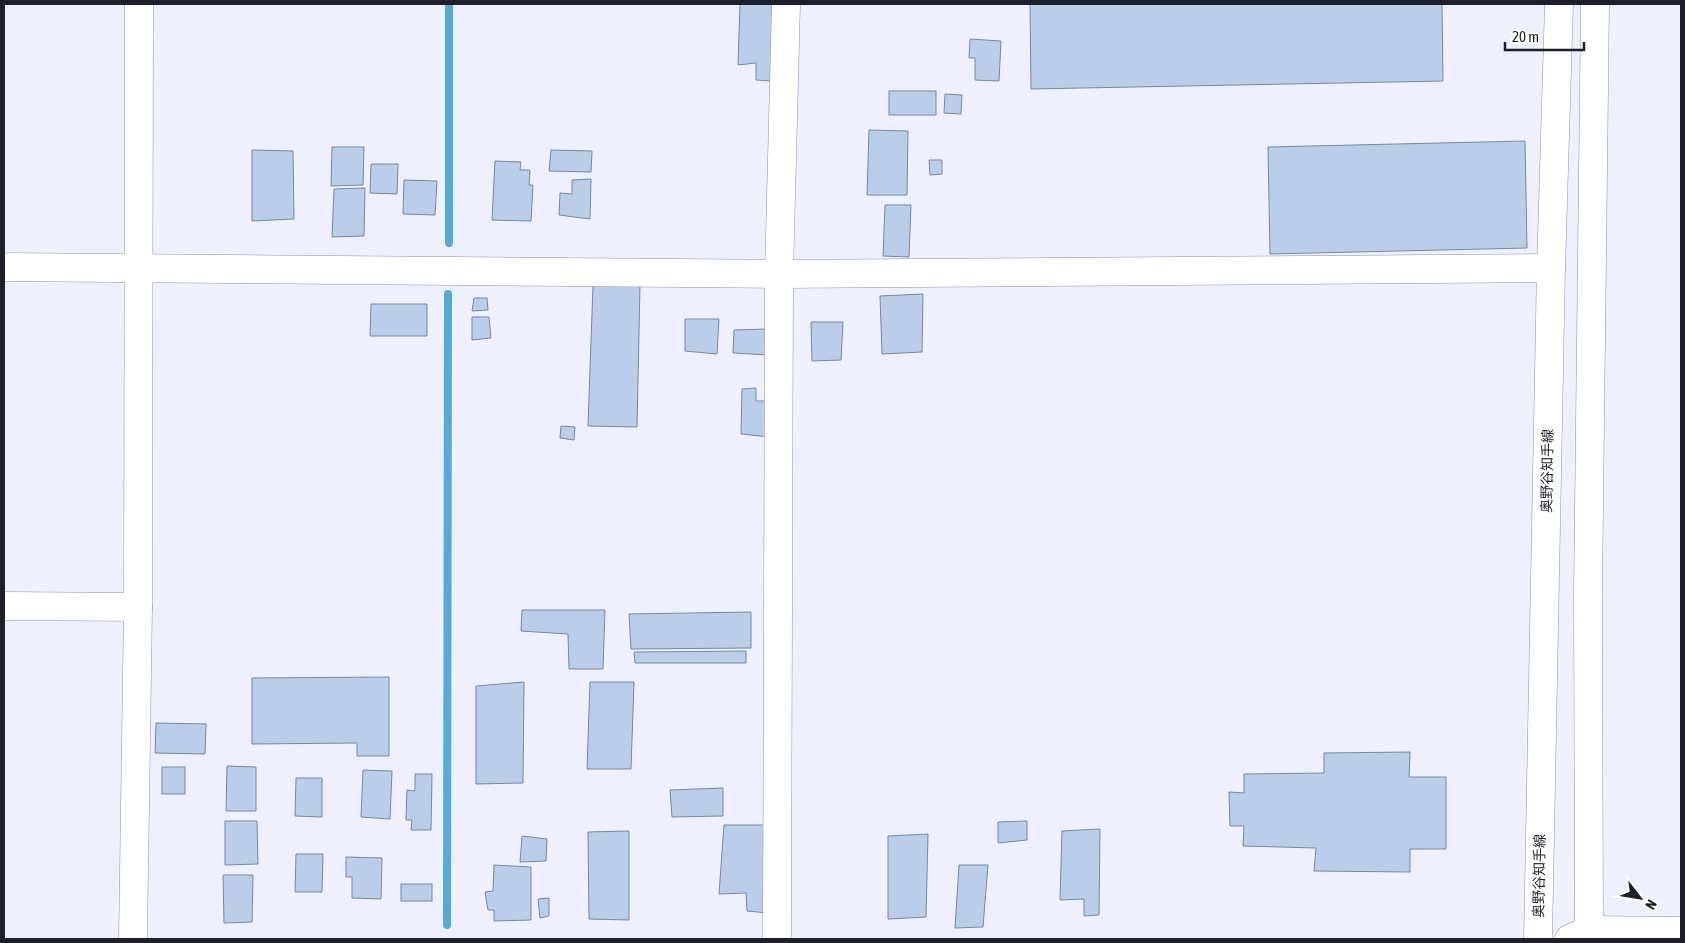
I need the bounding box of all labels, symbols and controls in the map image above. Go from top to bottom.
scale bar [1505,20,1584,52]
text: 20 m [1512,28,1539,45]
street label: 奥野谷知手線 [1538,429,1556,513]
street label: 奥野谷知手線 [1530,834,1548,918]
north arrow [1615,873,1665,923]
text: N [1642,897,1660,912]

